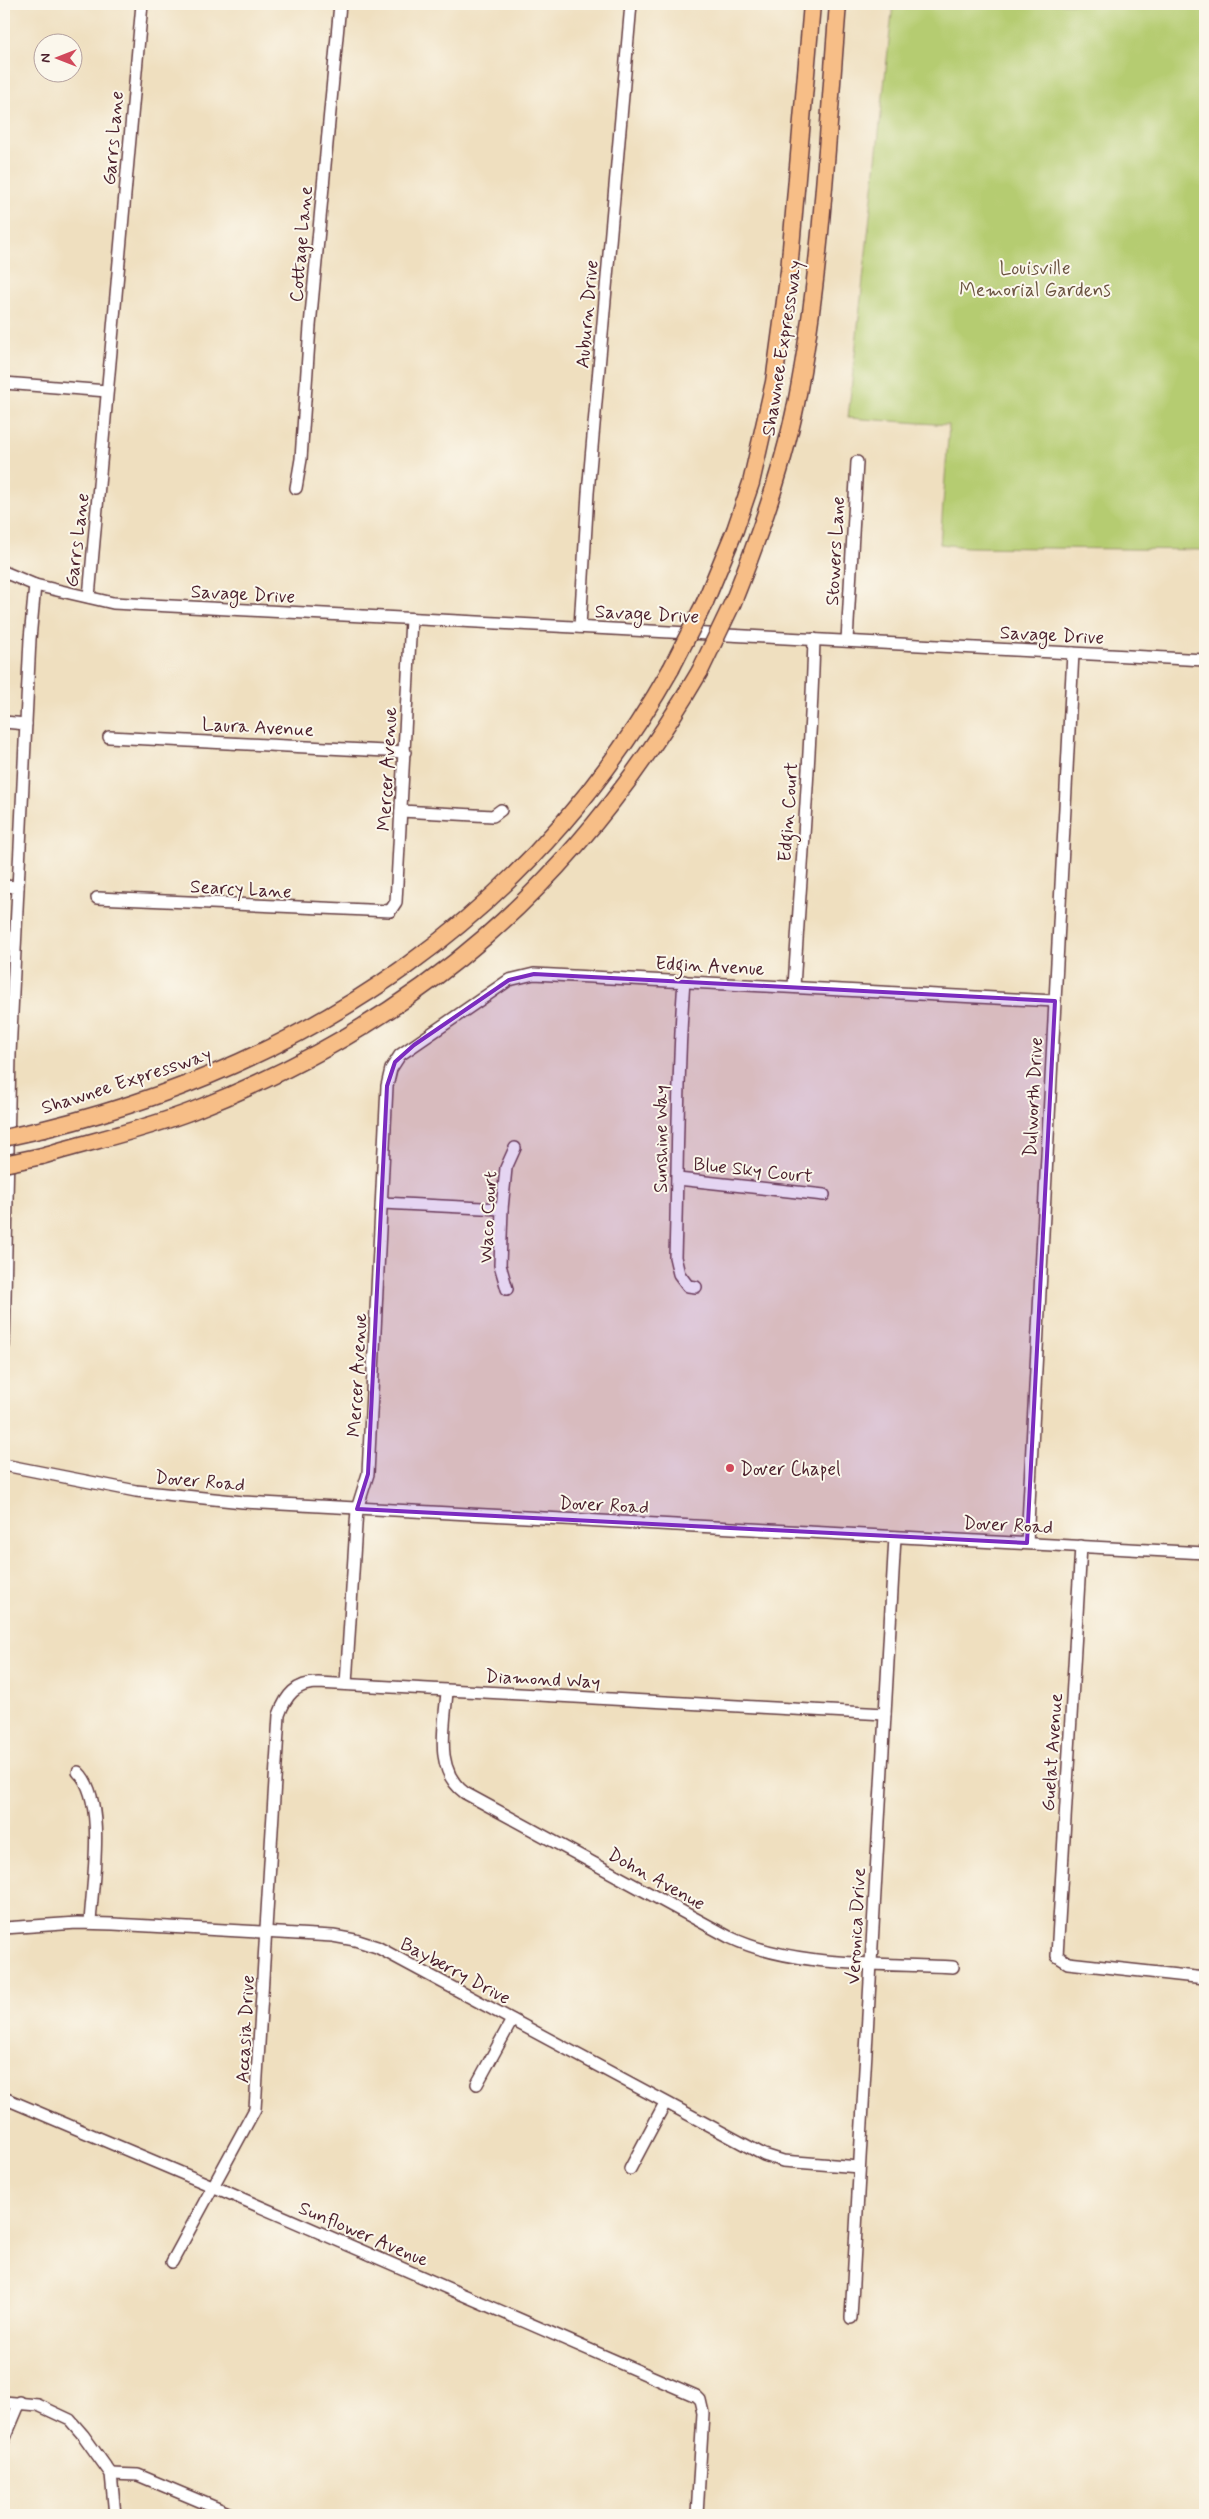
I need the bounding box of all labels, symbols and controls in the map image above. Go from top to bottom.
north arrow [32,32,82,82]
text: N [37,53,55,63]
street label: Garrs Lane [97,90,130,186]
street label: Cottage Lane [284,185,320,303]
park label: Louisville Memorial Gardens [959,256,1111,303]
street label: Auburn Drive [570,259,605,369]
street label: Shawnee Expressway [756,259,810,438]
street label: Garrs Lane [59,492,96,589]
street label: Stowers Lane [820,496,851,606]
street label: Savage Drive [190,579,296,612]
street label: Savage Drive [594,599,700,632]
street label: Savage Drive [999,620,1105,653]
street label: Mercer Avenue [372,706,403,832]
street label: Laura Avenue [201,712,315,743]
street label: Edgin Court [773,761,807,863]
street label: Searcy Lane [189,874,292,906]
street label: Edgin Avenue [654,951,765,985]
street label: Dulworth Drive [1018,1037,1049,1158]
street label: Shawnee Expressway [38,1042,215,1122]
street label: Sunshine Way [649,1085,674,1193]
street label: Blue Sky Court [692,1152,814,1189]
street label: Waco Court [474,1170,503,1264]
street label: Mercer Avenue [342,1312,373,1438]
place label: Dover Chapel [740,1457,841,1482]
marker: Dover Chapel [724,1462,736,1474]
street label: Dover Road [154,1465,246,1498]
street label: Dover Road [558,1491,650,1520]
street label: Dover Road [962,1511,1054,1540]
street label: Diamond Way [485,1664,601,1695]
street label: Guelat Avenue [1036,1692,1069,1812]
street label: Dohn Avenue [603,1842,710,1916]
street label: Veronica Drive [841,1867,872,1985]
street label: Bayberry Drive [396,1932,515,2011]
street label: Accasia Drive [230,1974,261,2084]
street label: Sunflower Avenue [294,2196,432,2273]

